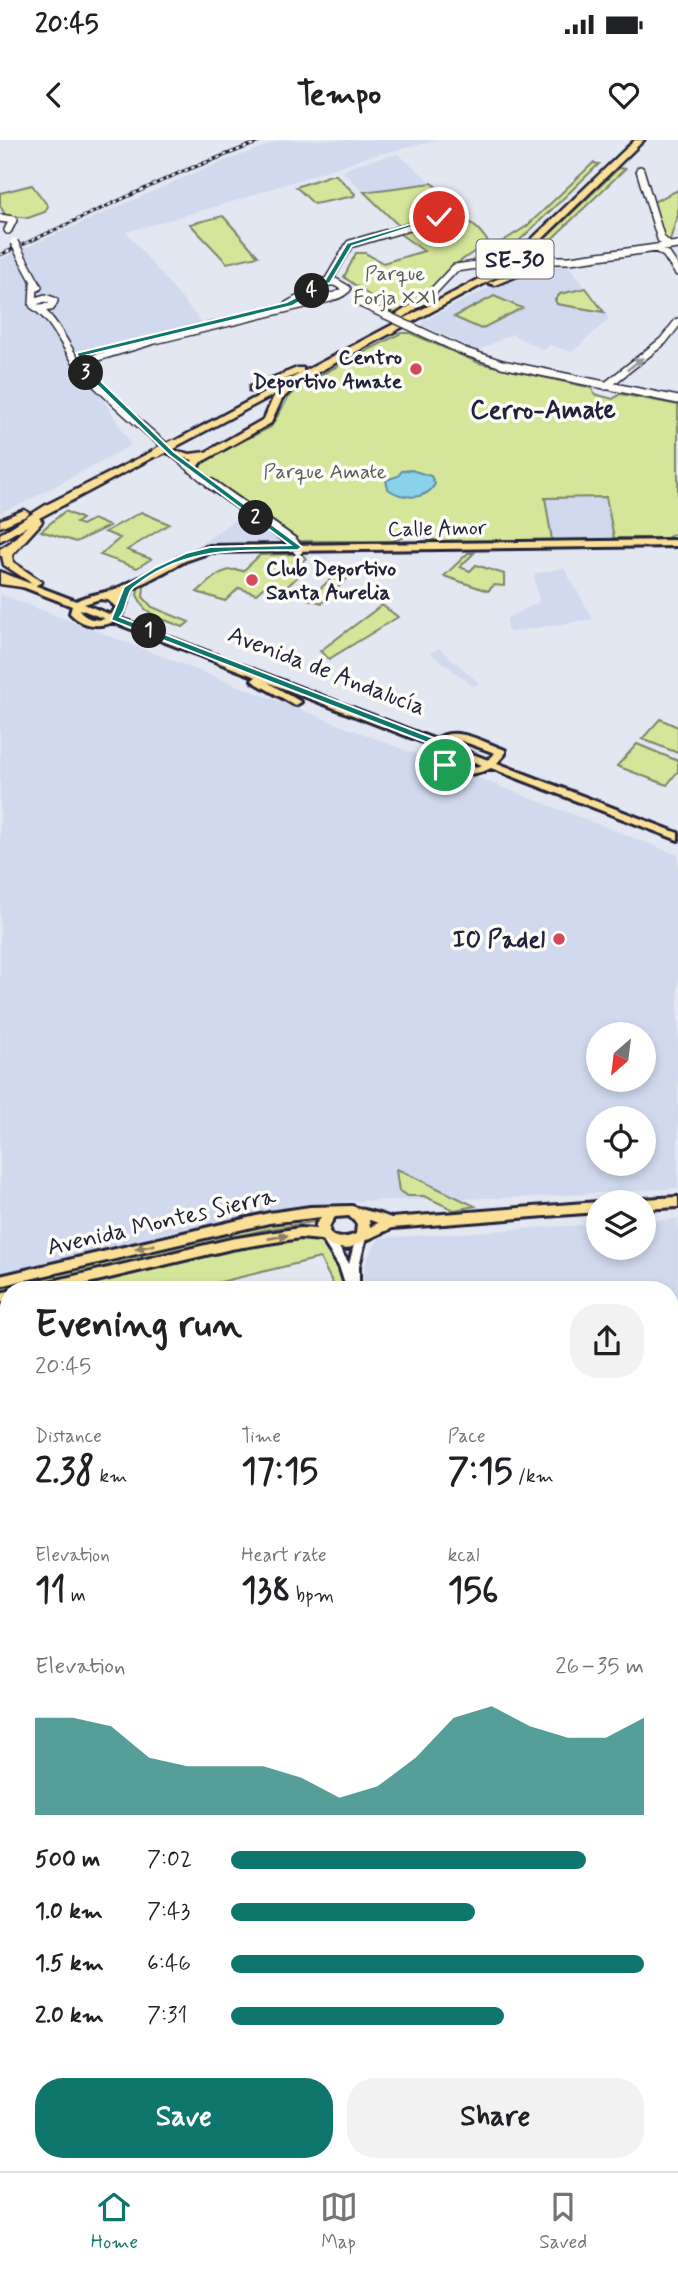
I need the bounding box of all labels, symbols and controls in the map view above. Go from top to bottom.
text: 20:45 [35,8,99,42]
text: Tempo [297,74,381,116]
icon: back [35,76,73,114]
icon: heart [605,76,643,114]
pin [409,187,469,247]
icon: check [420,198,458,236]
road number: SE-30 [476,240,554,278]
park label: Parque Forja XXI [353,260,437,312]
pin: 4 [294,274,330,308]
text: 4 [306,278,317,303]
place label: Centro Deportivo Amate [253,344,403,396]
pin: 3 [68,356,104,390]
one-way arrow [625,356,643,371]
text: 3 [81,360,90,385]
marker: Centro Deportivo Amate [408,361,424,377]
district label: Cerro-Amate [470,394,616,428]
park label: Parque Amate [263,458,387,486]
pin: 2 [238,500,274,536]
text: 2 [251,505,260,530]
street label: Calle Amor [387,514,487,544]
place label: Club Deportivo Santa Aurelia [266,555,396,607]
marker: Club Deportivo Santa Aurelia [244,572,260,588]
pin: 1 [132,614,166,648]
text: 1 [144,618,153,643]
street label: Avenida de Andalucía [223,619,430,723]
pin [415,735,475,795]
icon: arrive [426,746,464,784]
place label: IO Padel [453,925,545,956]
marker: IO Padel [551,931,567,947]
north arrow [586,1022,656,1092]
map controls [586,1022,656,1260]
button: locate [586,1106,656,1176]
street label: Avenida Montes Sierra [44,1181,279,1264]
button: layers [586,1190,656,1260]
one-way arrow [267,1231,289,1242]
one-way arrow [134,1241,156,1252]
text: Evening run [35,1301,242,1350]
button: share [570,1304,644,1378]
text: 20:45 [35,1352,91,1382]
text: Distance [35,1424,102,1449]
text: Time [241,1424,281,1449]
text: Pace [448,1424,485,1449]
text: 2.38 [35,1449,94,1495]
text: 17:15 [241,1449,318,1495]
text: 7:15 [448,1449,513,1495]
text: km [94,1464,127,1489]
text: /km [513,1464,554,1489]
text: Elevation [35,1543,110,1568]
text: Heart rate [241,1543,327,1568]
text: kcal [448,1543,480,1568]
text: 11 [35,1568,66,1614]
text: 138 [241,1568,291,1614]
text: 156 [448,1568,498,1614]
text: m [66,1583,86,1608]
text: bpm [291,1583,334,1608]
text: Elevation [35,1652,126,1682]
text: 26–35 m [555,1652,644,1682]
text: 500 m [35,1845,100,1875]
text: 7:02 [147,1845,192,1875]
text: 1.0 km [35,1897,103,1927]
text: 7:43 [147,1897,190,1927]
text: 1.5 km [35,1949,104,1979]
text: 6:46 [147,1949,191,1979]
text: 2.0 km [35,2001,104,2031]
text: 7:31 [147,2001,187,2031]
button: Save [35,2078,333,2158]
button: Share [347,2078,644,2158]
tab: Home [91,2188,138,2255]
tab: Map [320,2188,358,2255]
tab: Saved [539,2188,587,2255]

